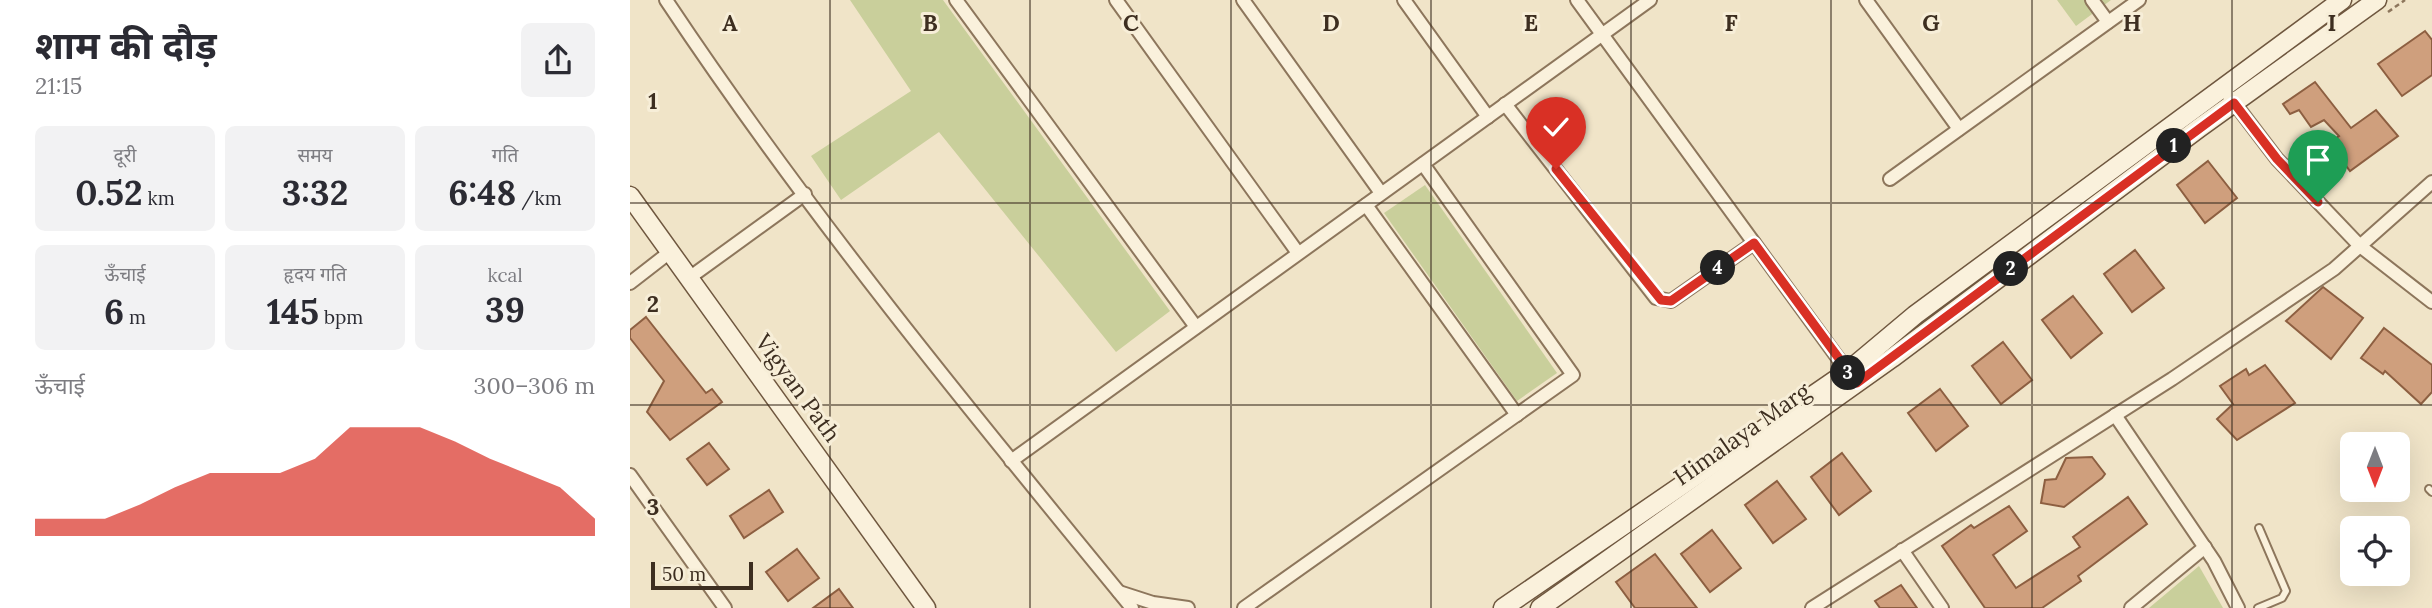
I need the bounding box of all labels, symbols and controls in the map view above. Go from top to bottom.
text: A [722,8,738,37]
text: B [922,8,938,37]
text: C [1123,8,1139,37]
text: D [1322,8,1340,37]
text: E [1524,8,1538,37]
text: F [1724,8,1738,37]
text: G [1922,8,1940,37]
text: H [2123,8,2141,37]
text: I [2328,8,2336,37]
text: शाम की दौड़ [35,21,217,69]
button: share [521,23,595,97]
text: 21:15 [35,71,82,100]
text: 1 [648,86,658,115]
pin [1526,97,1586,169]
icon: check [1537,108,1575,146]
pin: 1 [2156,128,2192,164]
pin [2288,130,2348,202]
text: 1 [2170,133,2177,157]
icon: arrive [2299,141,2337,179]
text: दूरी [114,143,136,167]
text: समय [297,143,333,167]
text: गति [492,143,518,167]
text: 0.52 [75,170,143,215]
text: 3:32 [282,170,348,215]
text: 6:48 [448,170,516,215]
text: km [143,186,175,210]
text: /km [516,186,562,210]
pin: 4 [1700,250,1736,286]
pin: 2 [1994,252,2028,286]
text: 4 [1712,255,1723,279]
text: 2 [2005,256,2016,280]
text: ऊँचाई [104,262,146,286]
text: हृदय गति [283,262,347,286]
text: kcal [487,263,523,287]
text: 39 [485,287,525,332]
text: 6 [104,289,124,334]
text: 145 [267,289,319,334]
text: 2 [647,289,659,318]
text: m [124,305,146,329]
text: bpm [319,305,363,329]
street label: Vigyan Path [749,327,847,448]
pin: 3 [1830,356,1866,390]
text: 3 [1842,360,1853,384]
text: ऊँचाई [35,371,85,400]
text: 300–306 m [474,371,595,400]
street label: Himalaya Marg [1668,375,1817,491]
north arrow [2340,432,2410,502]
map controls [2340,432,2410,586]
text: 3 [647,492,659,521]
button: locate [2340,516,2410,586]
scale bar [651,559,752,591]
text: 50 m [662,562,706,586]

